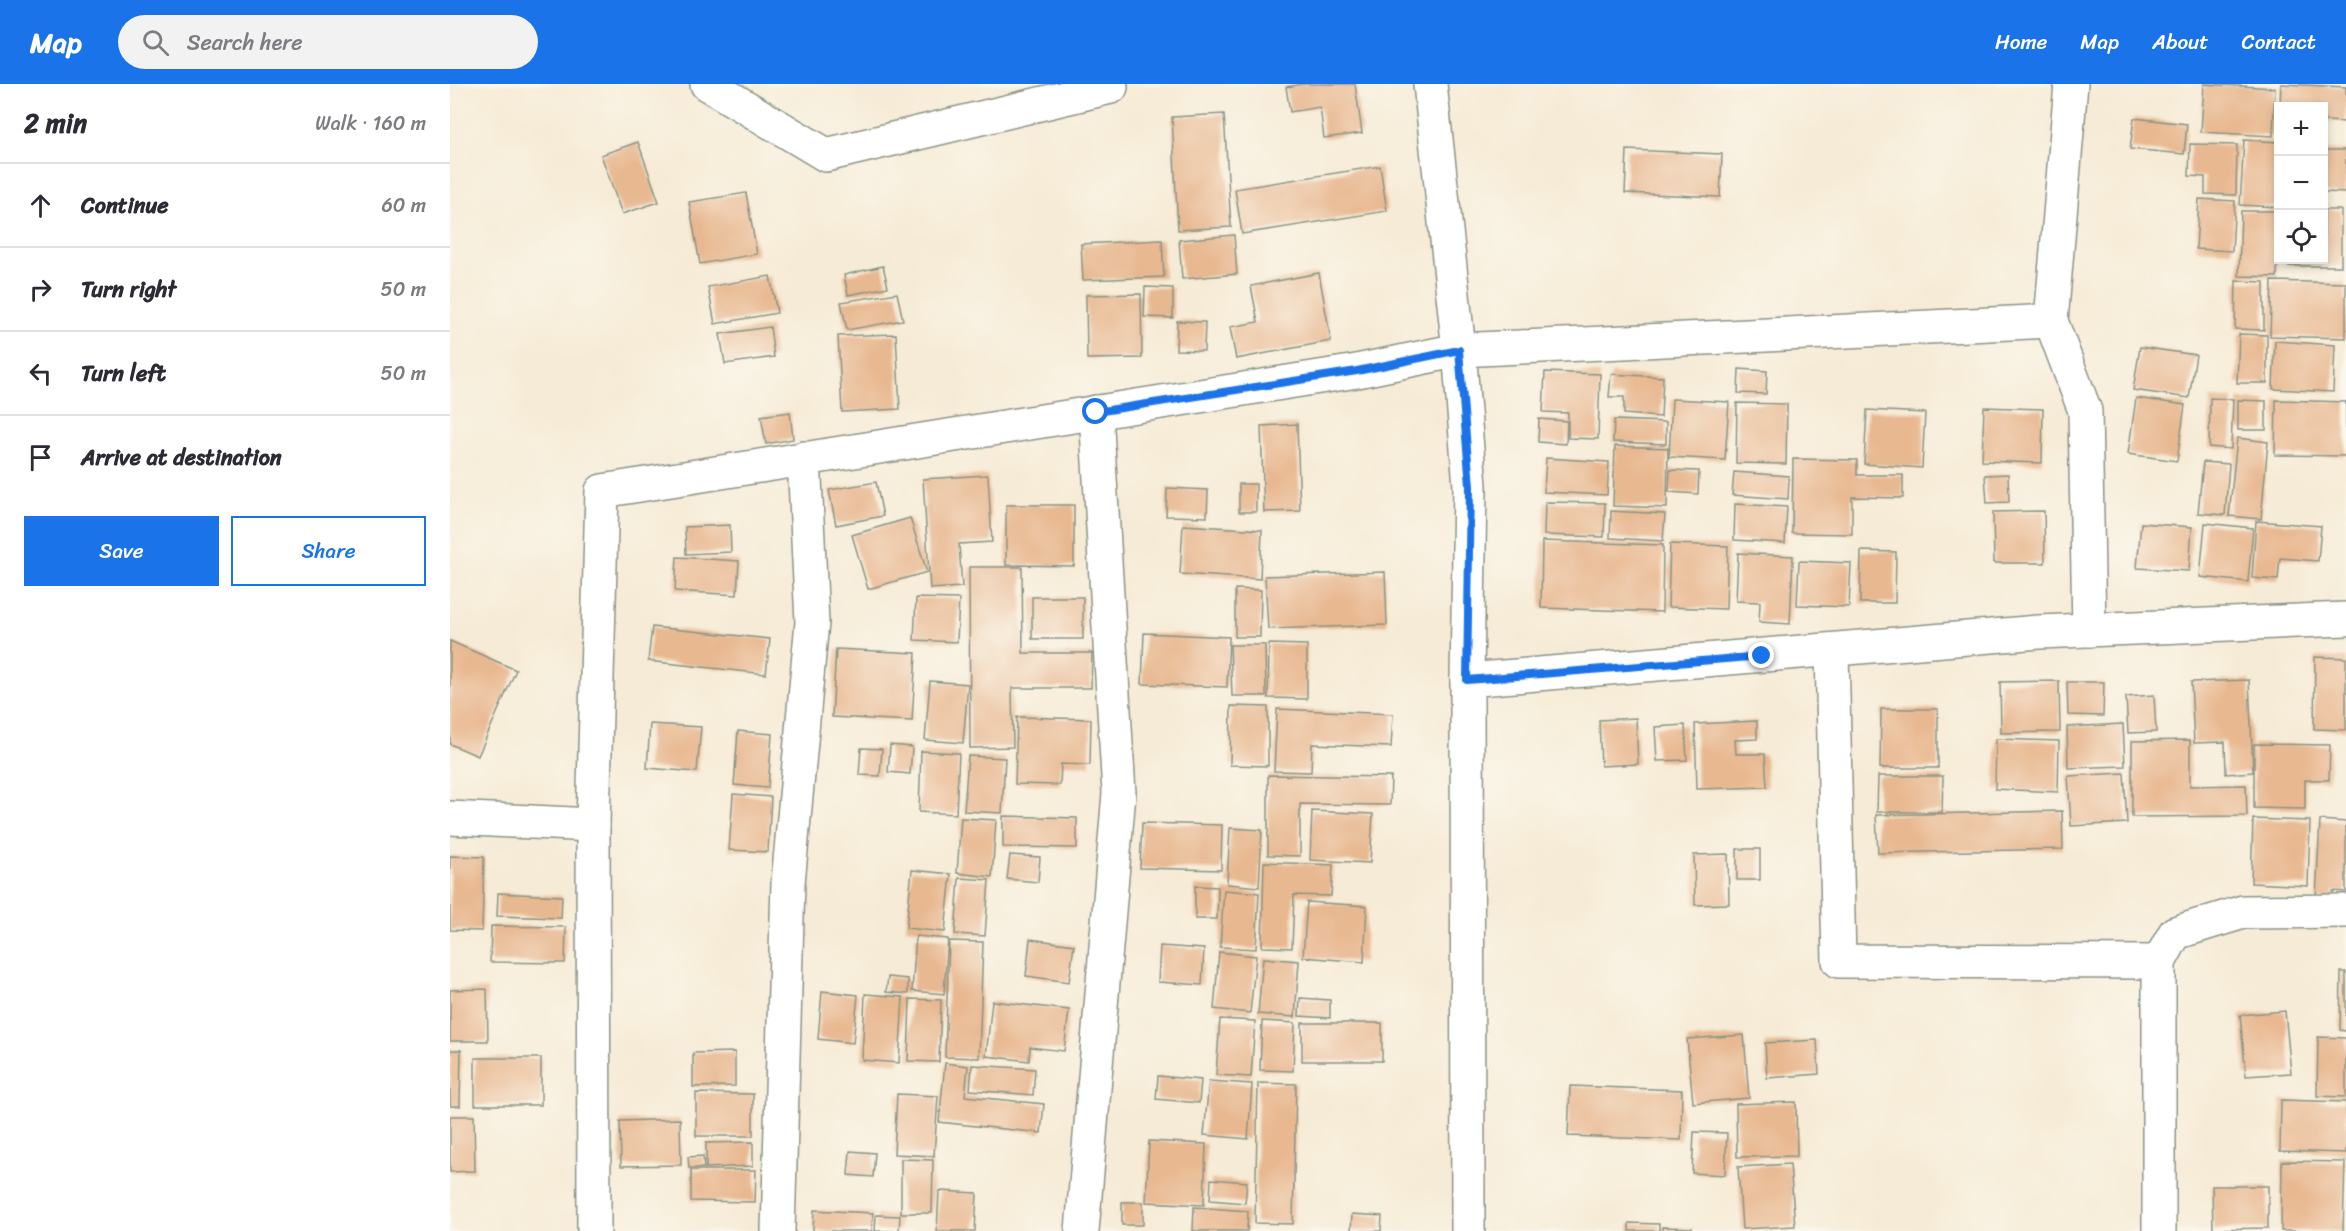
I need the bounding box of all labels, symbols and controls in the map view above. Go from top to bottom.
search box [118,15,538,69]
text: Map [30,18,82,67]
text: Search here [187,23,303,62]
text: Home [1995,23,2047,61]
text: Map [2080,23,2119,61]
text: About [2152,23,2209,61]
text: Contact [2242,23,2316,61]
icon: search [139,26,172,59]
text: 2 min [24,100,87,146]
map controls [2274,102,2328,264]
button: + [2274,102,2328,156]
text: Walk · 160 m [315,106,426,141]
button: − [2274,156,2328,210]
text: Continue [81,186,169,225]
text: 60 m [381,188,426,223]
icon: ahead [24,189,57,222]
button: locate [2274,210,2328,264]
text: Turn right [81,270,176,309]
text: 50 m [381,272,426,307]
icon: right [24,273,57,306]
text: Turn left [81,354,166,393]
text: 50 m [381,356,426,391]
icon: left [24,357,57,390]
route start [1082,398,1108,424]
text: Arrive at destination [81,438,282,477]
icon: arrive [24,441,57,474]
button: Save [24,516,219,586]
button: Share [231,516,426,586]
route end [1748,642,1774,668]

